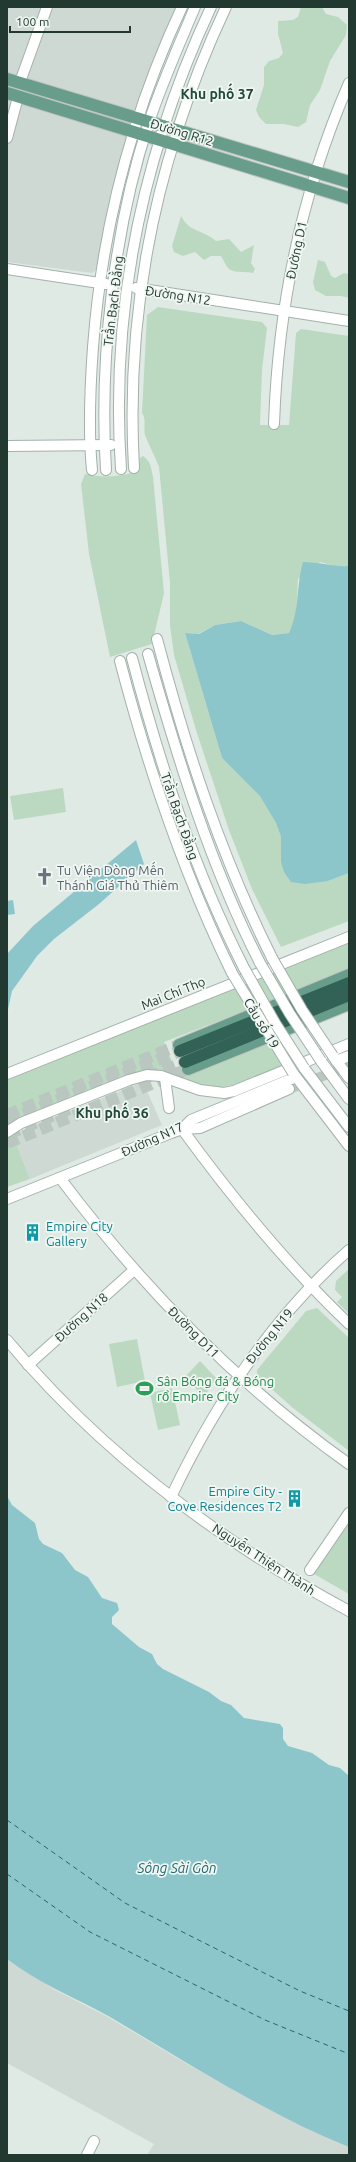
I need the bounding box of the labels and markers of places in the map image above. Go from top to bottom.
place label: Tu Viện Dòng Mến Thánh Giá Thủ Thiêm [57,861,179,892]
church icon: Tu Viện Dòng Mến Thánh Giá Thủ Thiêm [34,867,54,887]
place label: Empire City Gallery [46,1219,113,1248]
building icon: Empire City Gallery [23,1223,43,1243]
place label: Sân Bóng đá & Bóng rổ Empire City [157,1374,274,1403]
sports icon: Sân Bóng đá & Bóng rổ Empire City [134,1378,154,1398]
place label: Empire City - Cove Residences T2 [167,1484,282,1513]
building icon: Empire City - Cove Residences T2 [285,1488,305,1508]

